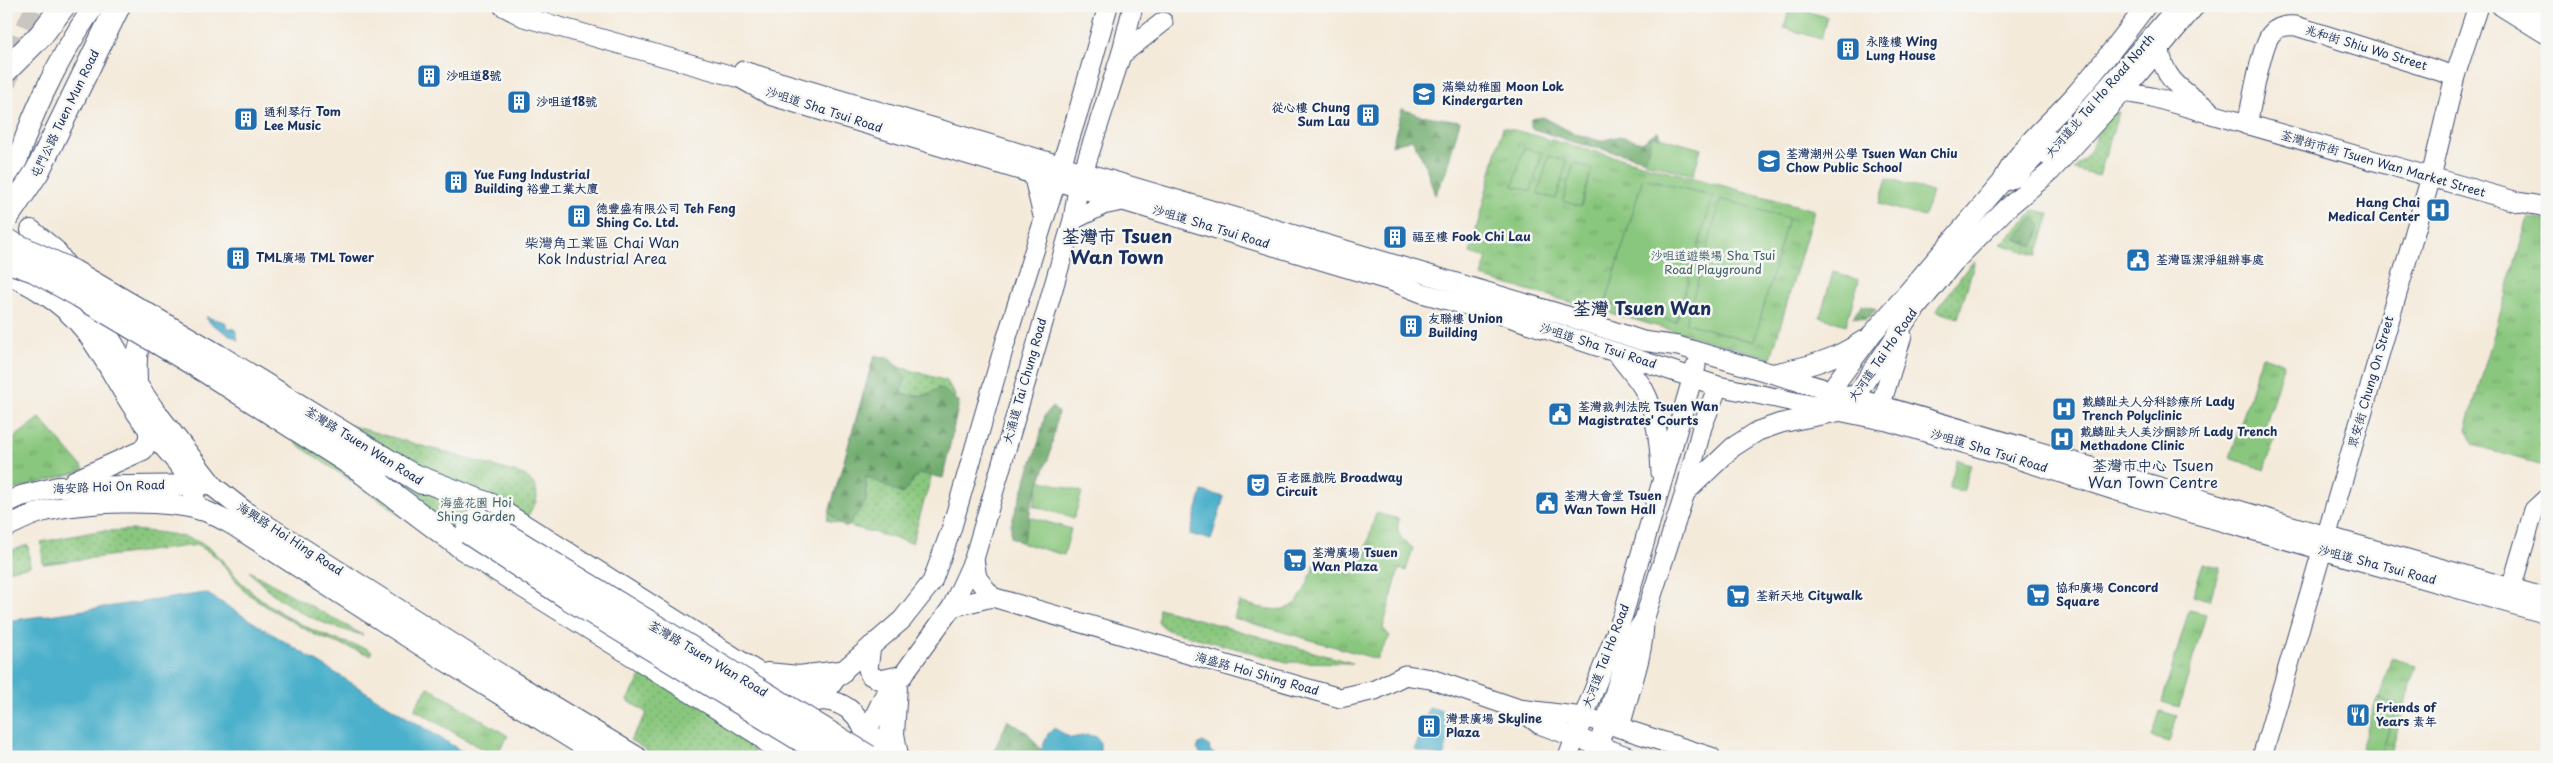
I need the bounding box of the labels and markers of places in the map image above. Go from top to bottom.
place label: 永隆樓 Wing Lung House [1866,32,1937,64]
building icon: 永隆樓 Wing Lung House [1835,36,1861,62]
building icon: 沙咀道8號 [416,63,442,89]
place label: 沙咀道8號 [446,66,502,84]
place label: 滿樂幼稚園 Moon Lok Kindergarten [1442,77,1565,109]
school or university icon: 滿樂幼稚園 Moon Lok Kindergarten [1411,81,1437,107]
building icon: 沙咀道18號 [506,89,532,115]
place label: 沙咀道18號 [536,92,597,110]
place label: 從心樓 Chung Sum Lau [1272,98,1350,130]
place label: 通利琴行 Tom Lee Music [264,102,341,134]
building icon: 從心樓 Chung Sum Lau [1355,102,1381,128]
building icon: 通利琴行 Tom Lee Music [233,106,259,132]
place label: 荃灣潮州公學 Tsuen Wan Chiu Chow Public School [1786,144,1958,176]
school or university icon: 荃灣潮州公學 Tsuen Wan Chiu Chow Public School [1756,148,1782,174]
place label: Yue Fung Industrial Building 裕豐工業大廈 [474,165,599,197]
building icon: Yue Fung Industrial Building 裕豐工業大廈 [443,169,469,195]
place label: Hang Chai Medical Center [2328,193,2421,225]
hospital icon: Hang Chai Medical Center [2425,197,2451,223]
place label: 德豐盛有限公司 Teh Feng Shing Co. Ltd. [596,199,736,231]
building icon: 德豐盛有限公司 Teh Feng Shing Co. Ltd. [566,203,592,229]
building icon: 福至樓 Fook Chi Lau [1382,224,1408,250]
place label: 福至樓 Fook Chi Lau [1412,227,1531,245]
building icon: TML廣場 TML Tower [225,245,251,271]
public building icon: 荃灣區潔淨組辦事處 [2125,247,2151,273]
place label: TML廣場 TML Tower [256,248,375,266]
place label: 荃灣區潔淨組辦事處 [2156,250,2264,268]
place label: 友聯樓 Union Building [1428,309,1503,341]
building icon: 友聯樓 Union Building [1398,313,1424,339]
place label: 戴麟趾夫人分科診療所 Lady Trench Polyclinic [2082,392,2235,424]
hospital icon: 戴麟趾夫人分科診療所 Lady Trench Polyclinic [2051,396,2077,422]
place label: 荃灣裁判法院 Tsuen Wan Magistrates' Courts [1578,397,1718,429]
public building icon: 荃灣裁判法院 Tsuen Wan Magistrates' Courts [1547,401,1573,427]
place label: 戴麟趾夫人美沙酮診所 Lady Trench Methadone Clinic [2080,422,2277,454]
hospital icon: 戴麟趾夫人美沙酮診所 Lady Trench Methadone Clinic [2049,426,2075,452]
place label: 百老匯戲院 Broadway Circuit [1276,468,1403,500]
theatre icon: 百老匯戲院 Broadway Circuit [1245,472,1271,498]
place label: 荃灣大會堂 Tsuen Wan Town Hall [1564,486,1662,518]
public building icon: 荃灣大會堂 Tsuen Wan Town Hall [1534,490,1560,516]
place label: 荃灣廣場 Tsuen Wan Plaza [1312,543,1398,575]
supermarket icon: 荃灣廣場 Tsuen Wan Plaza [1282,547,1308,573]
place label: 協和廣場 Concord Square [2056,578,2159,610]
supermarket icon: 協和廣場 Concord Square [2025,582,2051,608]
supermarket icon: 荃新天地 Citywalk [1725,583,1751,609]
place label: 荃新天地 Citywalk [1756,586,1863,604]
place label: Friends of Years 素年 [2376,698,2437,730]
restaurant icon: Friends of Years 素年 [2345,702,2371,728]
place label: 灣景廣場 Skyline Plaza [1446,709,1542,741]
building icon: 灣景廣場 Skyline Plaza [1416,713,1442,739]

